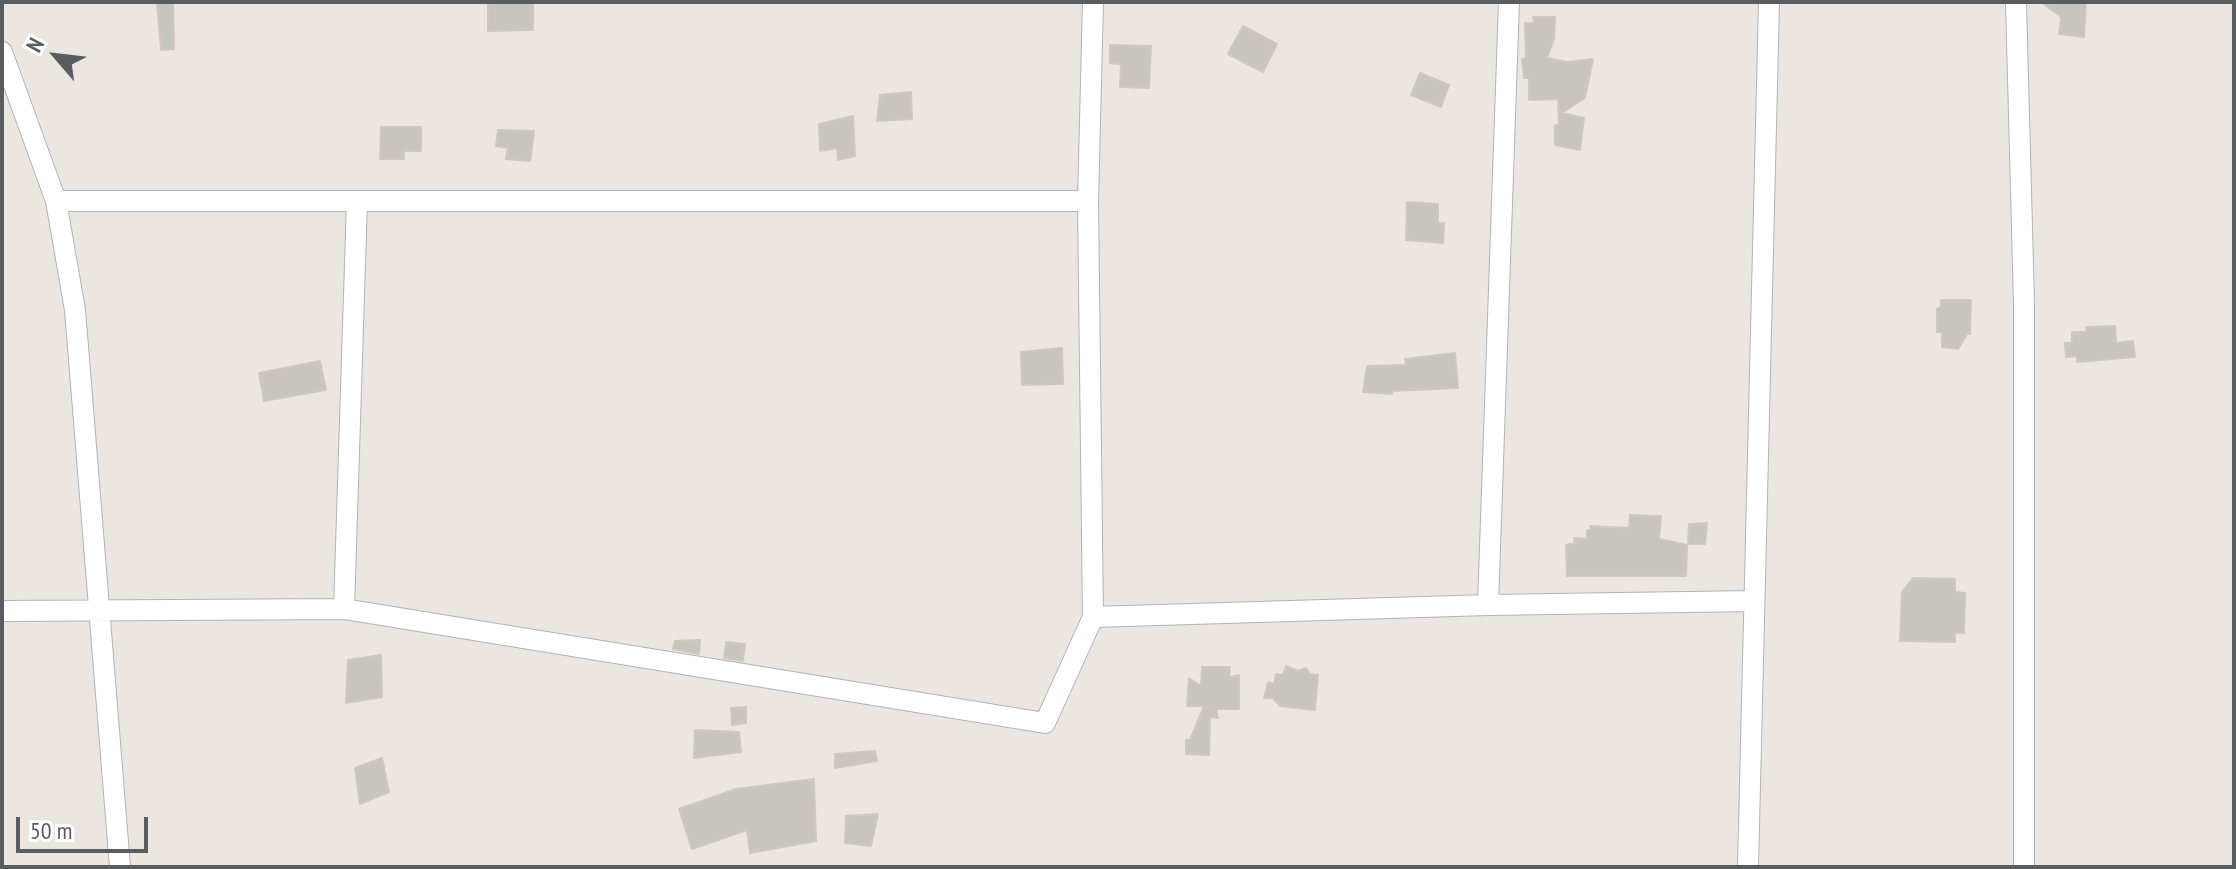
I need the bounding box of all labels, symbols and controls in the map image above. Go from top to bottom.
north arrow [16,16,96,96]
text: N [20,33,50,57]
scale bar [20,801,152,851]
text: 50 m [30,815,72,846]

